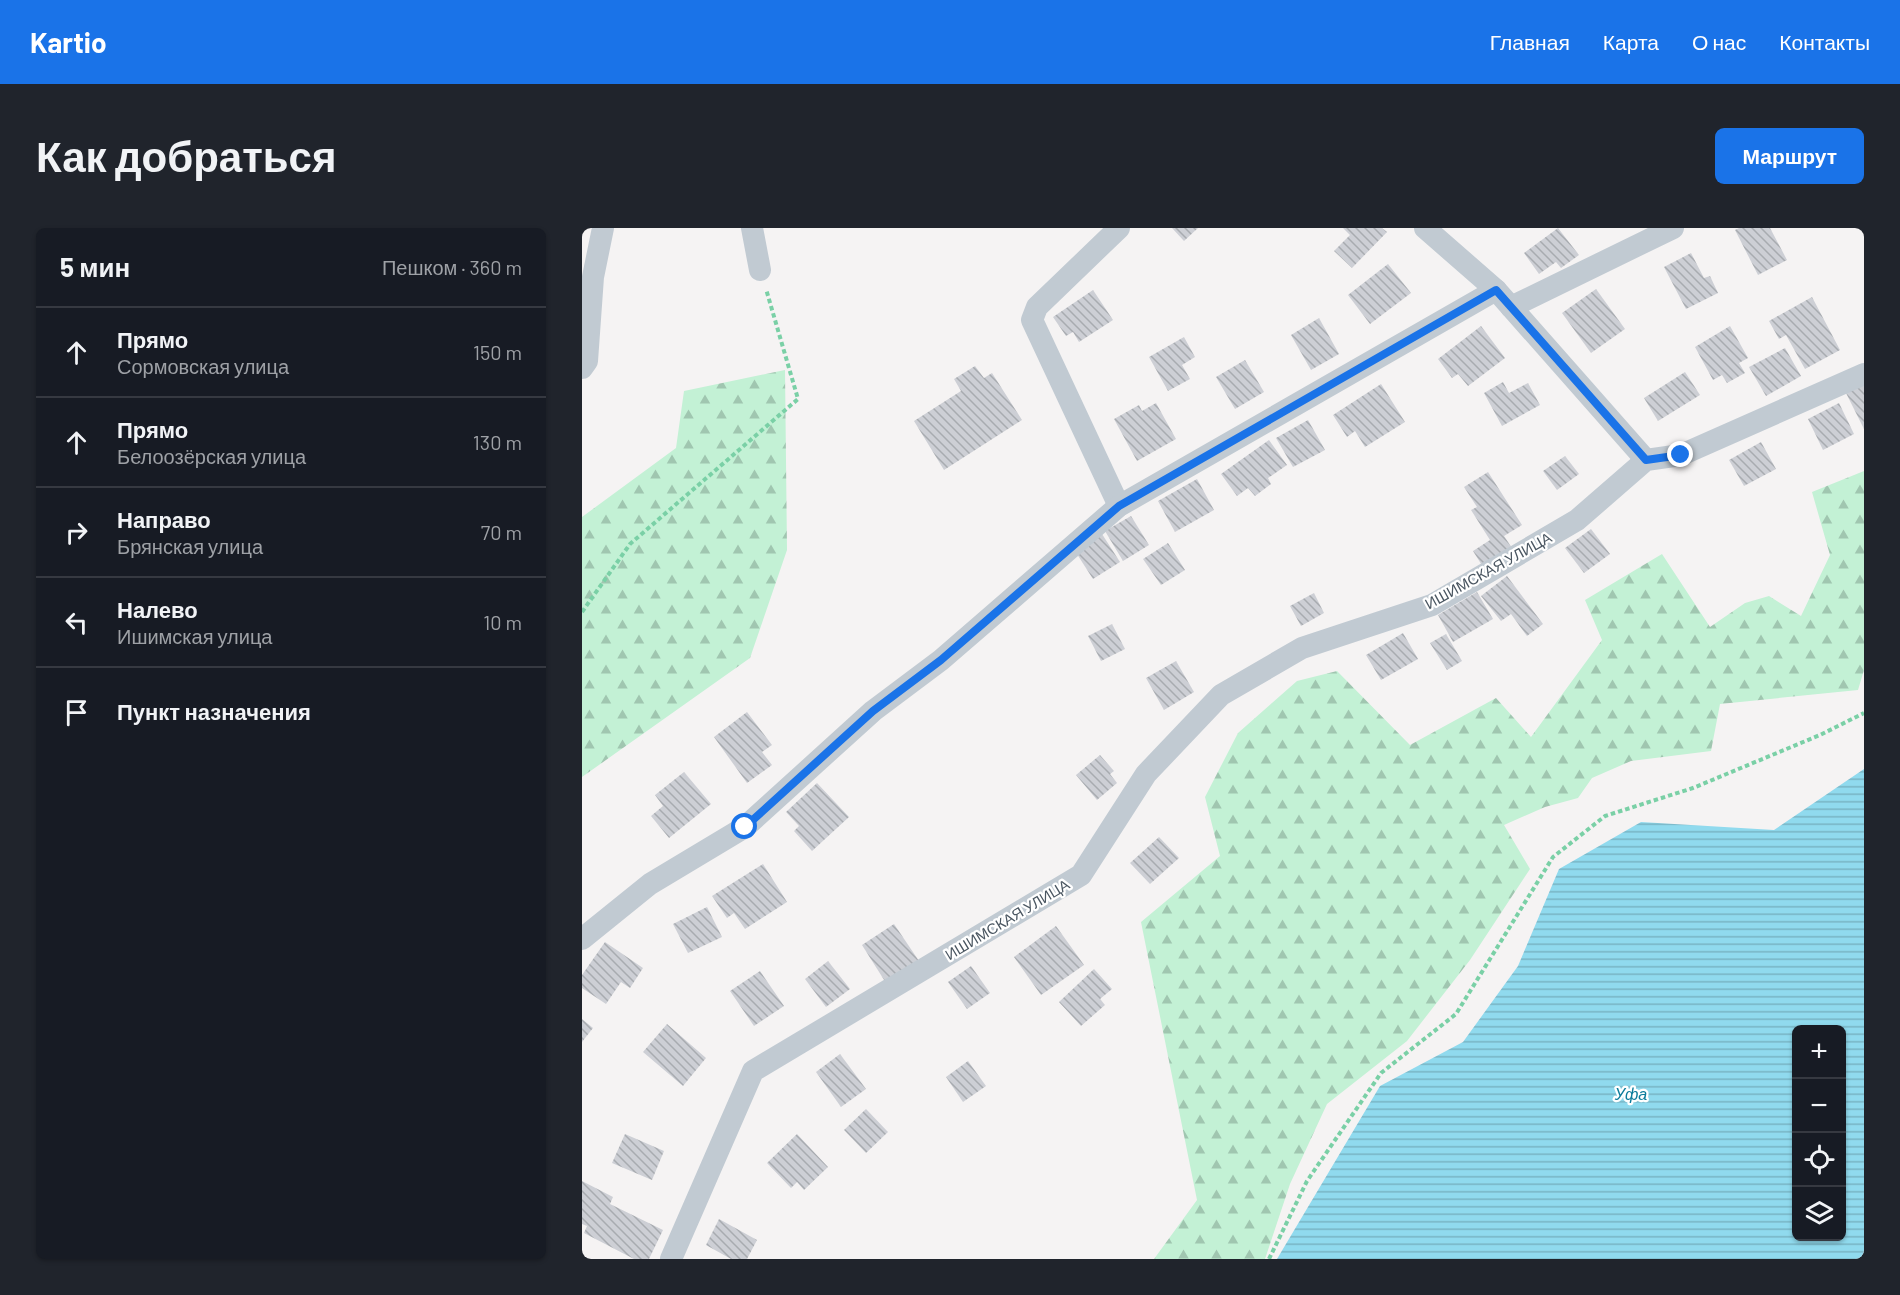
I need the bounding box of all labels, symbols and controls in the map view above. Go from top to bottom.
text: Kartio [30,25,107,59]
text: Главная [1490,29,1570,54]
text: Карта [1603,29,1659,54]
text: О нас [1692,29,1746,54]
text: Контакты [1779,29,1870,54]
button: Маршрут [1715,128,1864,184]
text: Как добраться [36,130,336,180]
text: 5 мин [60,251,130,282]
text: Пешком · 360 m [382,255,522,279]
text: Прямо [117,326,188,352]
icon: ahead [60,336,93,369]
text: 150 m [473,340,522,364]
text: Сормовская улица [117,354,289,378]
text: Прямо [117,416,188,442]
icon: ahead [60,426,93,459]
text: 130 m [473,430,522,454]
route end [1667,441,1693,467]
text: Белоозёрская улица [117,444,306,468]
text: Направо [117,506,211,532]
icon: right [60,516,93,549]
text: 70 m [481,520,522,544]
street label: ИШИМСКАЯ УЛИЦА [1422,528,1554,612]
text: Брянская улица [117,534,263,558]
text: Налево [117,596,198,622]
icon: left [60,606,93,639]
text: 10 m [483,610,522,634]
text: Ишимская улица [117,624,272,648]
icon: arrive [60,696,93,729]
text: Пункт назначения [117,698,311,724]
route start [731,813,757,839]
street label: ИШИМСКАЯ УЛИЦА [942,875,1072,963]
map controls [1792,1025,1846,1241]
button: + [1792,1025,1846,1079]
button: − [1792,1079,1846,1133]
water label: Уфа [1614,1084,1647,1103]
button: locate [1792,1133,1846,1187]
button: layers [1792,1187,1846,1241]

